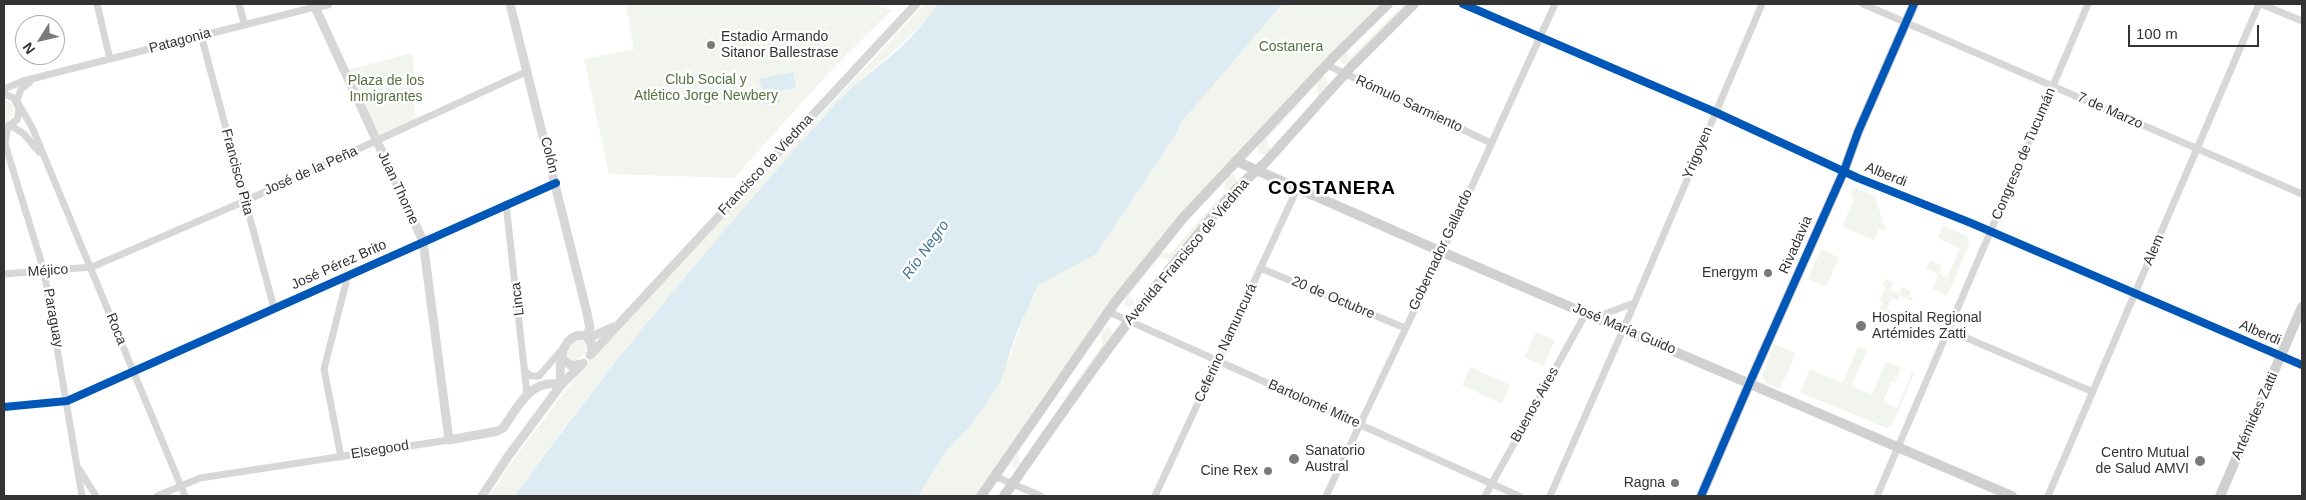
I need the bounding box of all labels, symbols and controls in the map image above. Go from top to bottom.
north arrow [15,15,65,65]
scale bar [2131,15,2262,47]
street label: Patagonia [147,25,213,57]
text: 100 m [2136,25,2178,42]
place label: Estadio Armando Sitanor Ballestrase [721,29,839,62]
text: N [19,39,38,57]
marker: Estadio Armando Sitanor Ballestrase [705,39,717,51]
park label: Costanera [1259,39,1323,55]
park label: Club Social y Atlético Jorge Newbery [634,72,778,104]
street label: Rómulo Sarmiento [1353,72,1465,136]
park label: Plaza de los Inmigrantes [348,73,424,105]
street label: Congreso de Tucumán [1989,85,2059,223]
street label: 7 de Marzo [2075,89,2145,133]
street label: Francisco de Viedma [715,111,817,219]
street label: Yrigoyen [1679,124,1717,182]
street label: Francisco Pita [217,127,257,217]
street label: Colón [536,135,562,175]
street label: José de la Peña [262,143,360,199]
street label: Juan Thorne [374,149,422,227]
street label: Alberdi [1863,159,1909,191]
street label: Avenida Francisco de Viedma [1121,176,1253,328]
district label: COSTANERA [1267,178,1397,200]
street label: Gobernador Gallardo [1406,187,1476,313]
street label: Rivadavia [1776,214,1816,276]
water label: Río Negro [899,217,953,283]
street label: Alem [2140,232,2168,268]
street label: José Pérez Brito [289,236,389,294]
street label: Méjico [27,261,69,281]
place label: Energym [1702,265,1758,281]
marker: Energym [1762,267,1774,279]
street label: 20 de Octubre [1289,273,1377,323]
street label: Linca [508,281,528,317]
street label: Ceferino Namuncurá [1191,281,1261,405]
street label: Paraguay [40,287,66,349]
street label: José María Guido [1570,300,1678,358]
place label: Hospital Regional Artémides Zatti [1872,310,1982,342]
street label: Roca [102,311,130,347]
street label: Alberdi [2237,317,2283,349]
marker: Hospital Regional Artémides Zatti [1854,319,1868,333]
street label: Buenos Aires [1507,365,1563,445]
street label: Artémides Zatti [2228,370,2282,462]
street label: Bartolomé Mitre [1265,376,1363,432]
street label: Elsegood [350,437,410,463]
place label: Sanatorio Austral [1305,443,1365,476]
place label: Centro Mutual de Salud AMVI [2096,445,2189,478]
marker: Sanatorio Austral [1287,452,1301,466]
marker: Centro Mutual de Salud AMVI [2193,454,2207,468]
place label: Cine Rex [1200,463,1258,479]
marker: Cine Rex [1262,465,1274,477]
place label: Ragna [1624,475,1665,491]
marker: Ragna [1669,477,1681,489]

